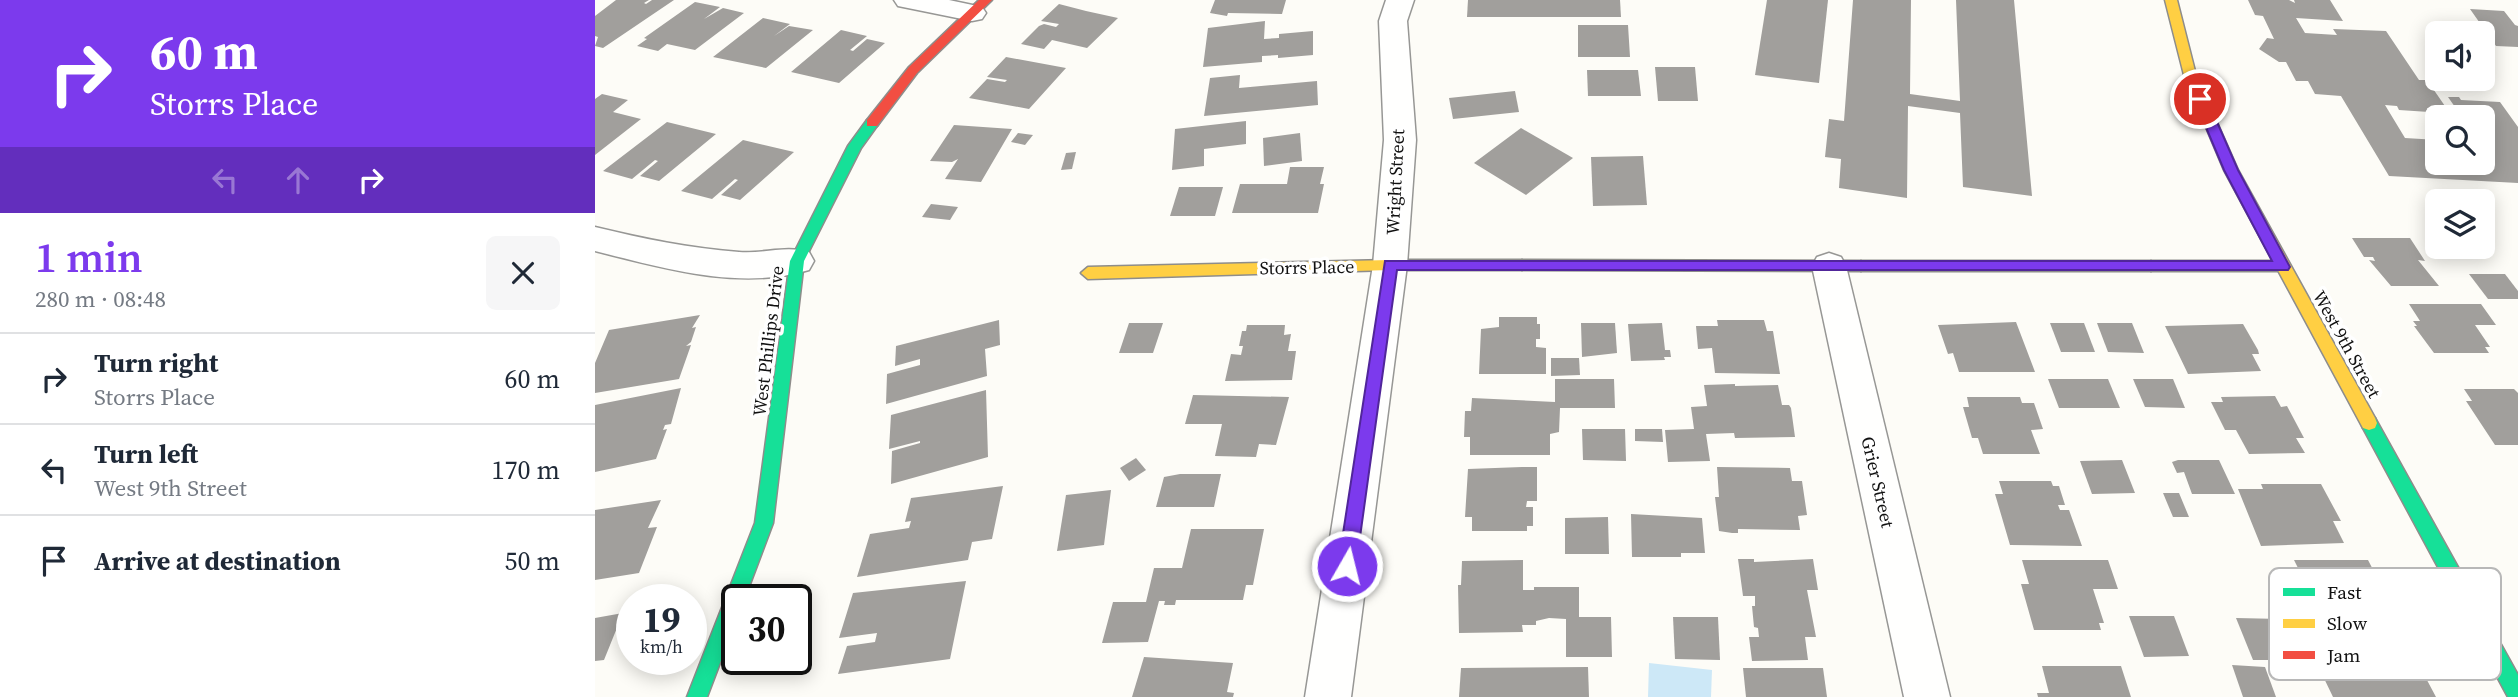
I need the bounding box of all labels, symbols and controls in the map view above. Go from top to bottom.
text: 60 m [150,18,258,85]
map controls [2425,21,2495,259]
button: sound [2425,21,2495,91]
icon: right [35,28,126,119]
pin [2170,69,2230,129]
icon: arrive [2181,80,2219,118]
text: Storrs Place [150,82,318,126]
button: search [2425,105,2495,175]
street label: Wright Street [1380,128,1410,236]
icon: left [206,161,244,199]
icon: ahead [279,161,317,199]
icon: right [352,161,390,199]
button: layers [2425,189,2495,259]
text: 1 min [35,228,143,286]
button: close [486,236,560,310]
street label: Storrs Place [1259,254,1355,280]
street label: West Phillips Drive [746,264,790,418]
text: 280 m · 08:48 [35,283,166,315]
street label: West 9th Street [2307,286,2387,402]
text: Turn right [94,345,218,381]
icon: right [35,360,73,398]
text: 60 m [505,361,560,397]
text: Storrs Place [94,381,215,413]
street label: Grier Street [1855,434,1901,530]
text: Turn left [94,436,198,472]
icon: left [35,451,73,489]
text: 170 m [492,452,560,488]
text: West 9th Street [94,472,247,504]
position arrow [1310,529,1384,603]
icon: arrive [35,542,73,580]
text: Arrive at destination [94,543,341,579]
text: 50 m [505,543,560,579]
legend [2269,568,2501,680]
text: Fast [2327,579,2362,605]
speed limit sign: 30 [721,584,812,675]
text: 19 [643,596,680,644]
text: Slow [2327,610,2368,636]
text: km/h [640,634,683,659]
text: Jam [2326,642,2360,668]

